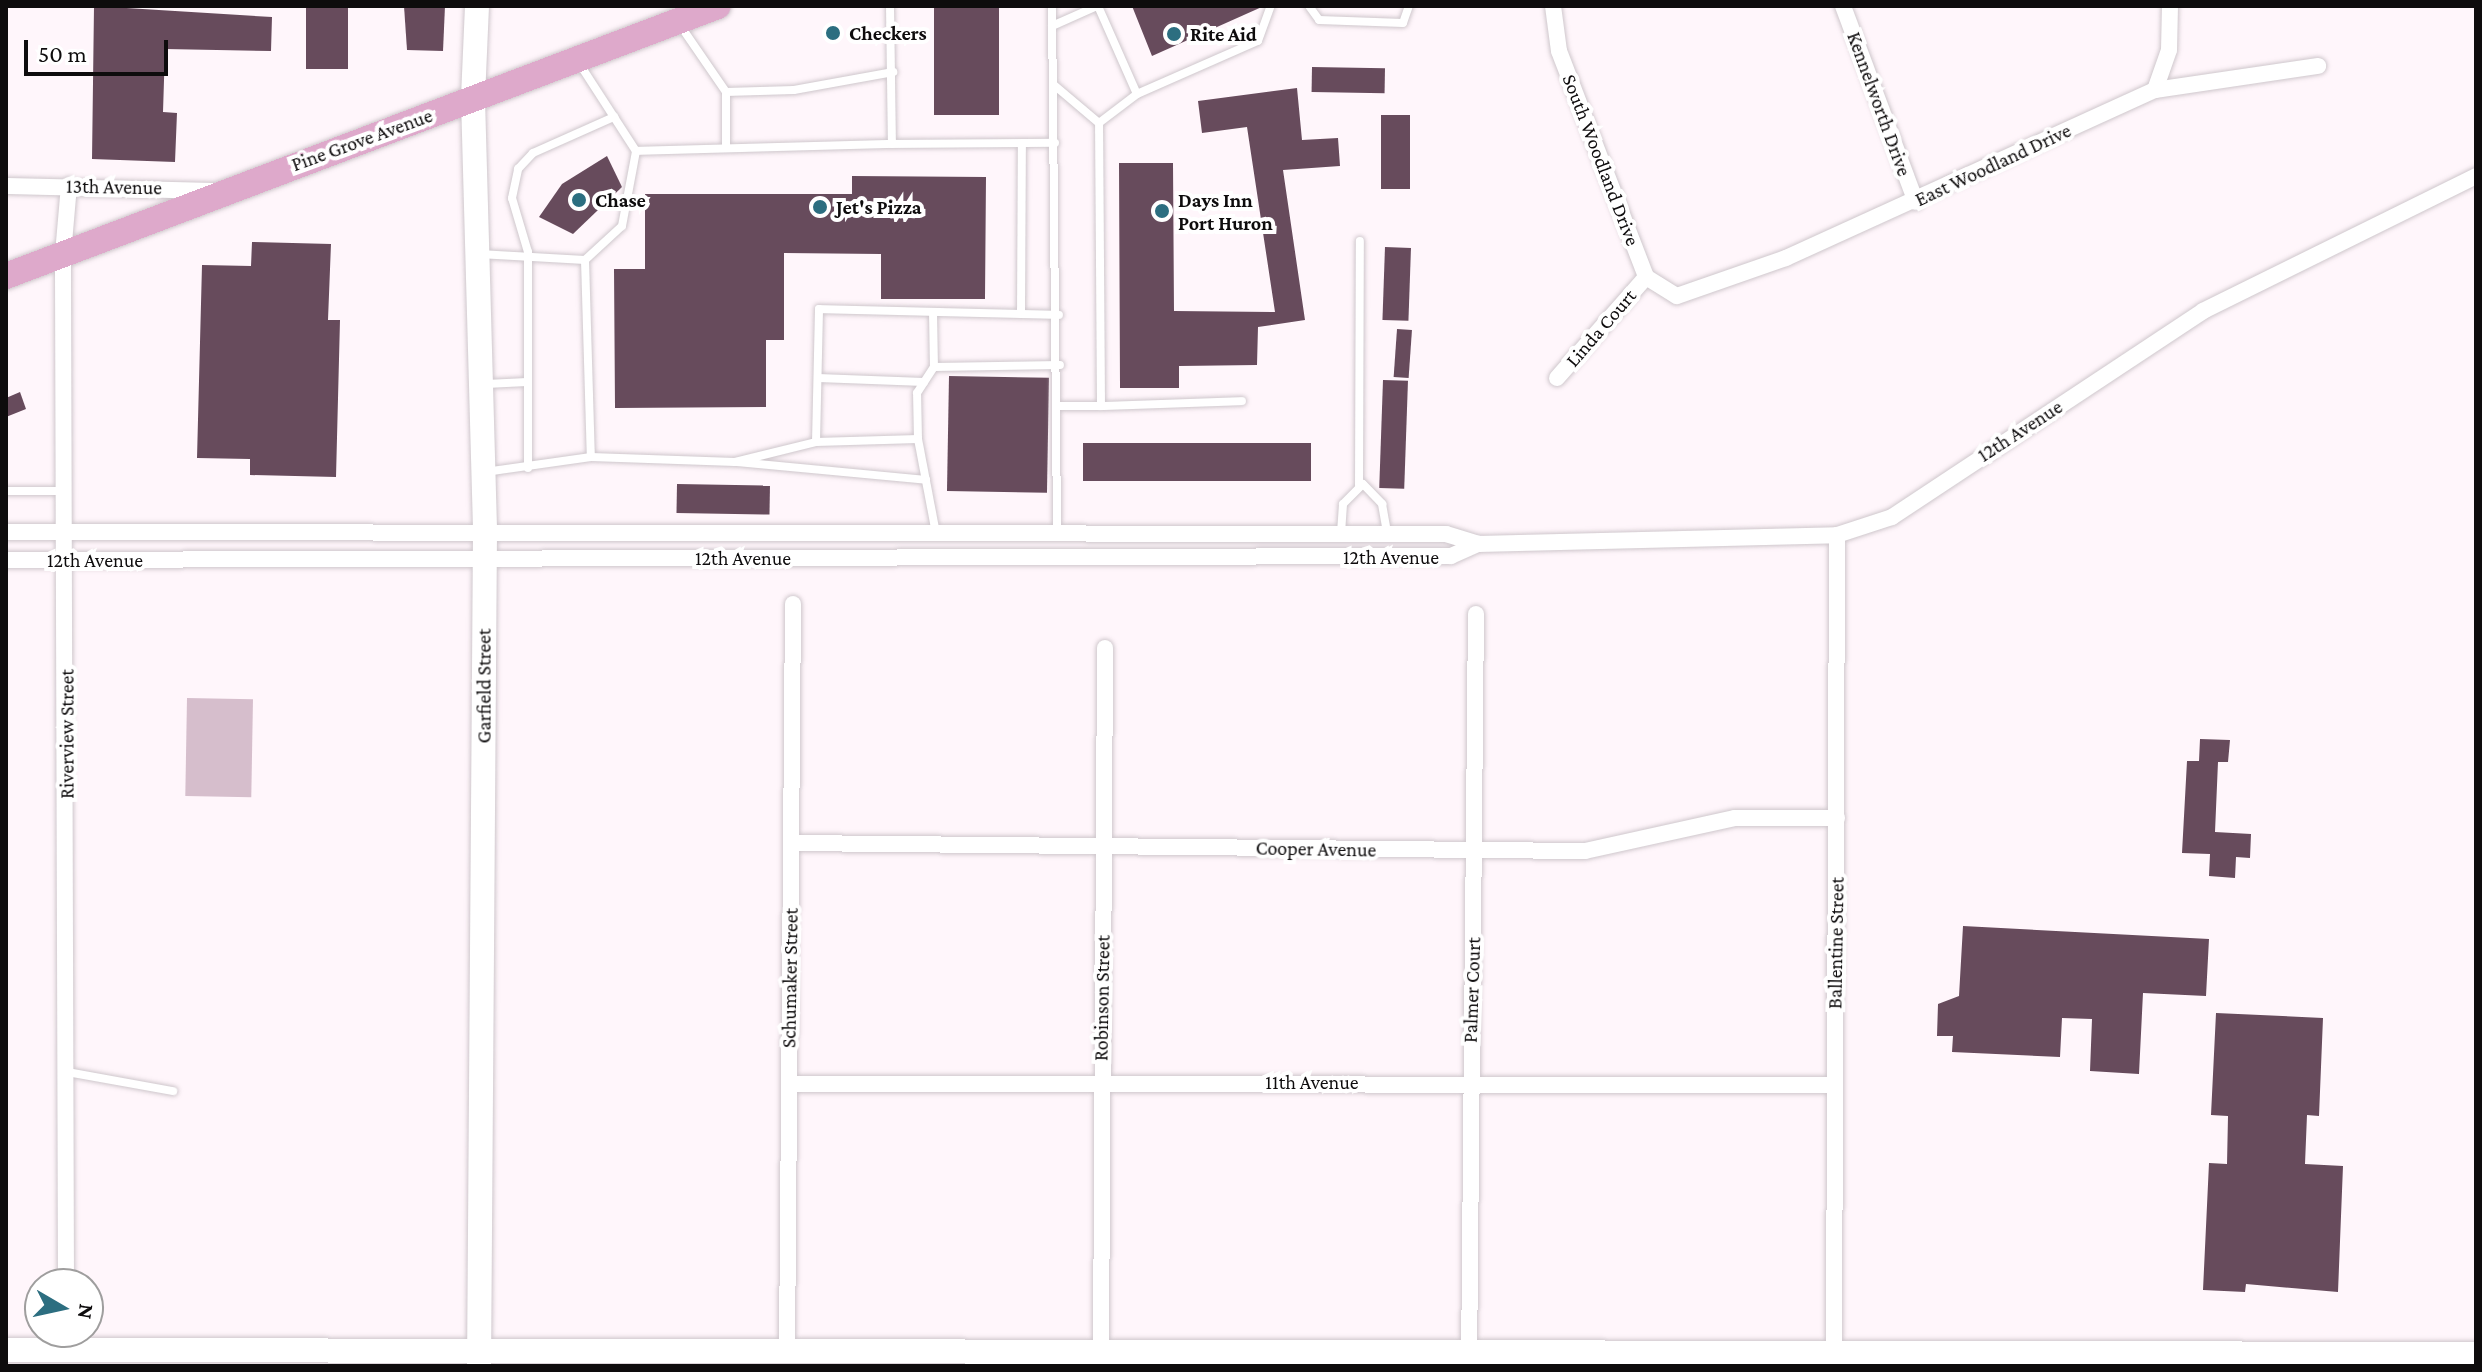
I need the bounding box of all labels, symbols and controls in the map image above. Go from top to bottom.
place label: Checkers [849,21,927,45]
place label: Rite Aid [1190,22,1257,46]
scale bar [28,24,172,74]
marker: Checkers [824,24,842,42]
marker: Rite Aid [1165,25,1183,43]
street label: Kennelworth Drive [1842,29,1916,179]
text: 50 m [38,40,87,67]
street label: South Woodland Drive [1557,71,1645,249]
street label: Pine Grove Avenue [288,103,436,177]
street label: East Woodland Drive [1911,118,2075,212]
street label: 13th Avenue [66,174,162,200]
place label: Chase [595,188,646,212]
place label: Days Inn Port Huron [1178,188,1273,235]
marker: Chase [570,191,588,209]
place label: Jet's Pizza [836,195,922,219]
marker: Jet's Pizza [811,198,829,216]
marker: Days Inn Port Huron [1153,202,1171,220]
street label: Linda Court [1561,284,1641,372]
street label: 12th Avenue [1973,395,2067,467]
street label: 12th Avenue [1343,545,1439,569]
street label: 12th Avenue [695,546,791,570]
street label: 12th Avenue [47,548,143,572]
street label: Garfield Street [472,629,496,743]
street label: Riverview Street [55,669,79,799]
street label: Cooper Avenue [1256,836,1376,862]
street label: Ballentine Street [1823,877,1849,1009]
street label: Schumaker Street [777,908,803,1048]
street label: Robinson Street [1089,935,1115,1061]
street label: Palmer Court [1458,937,1486,1043]
street label: 11th Avenue [1265,1070,1359,1094]
north arrow [24,1268,104,1348]
text: N [73,1302,100,1321]

